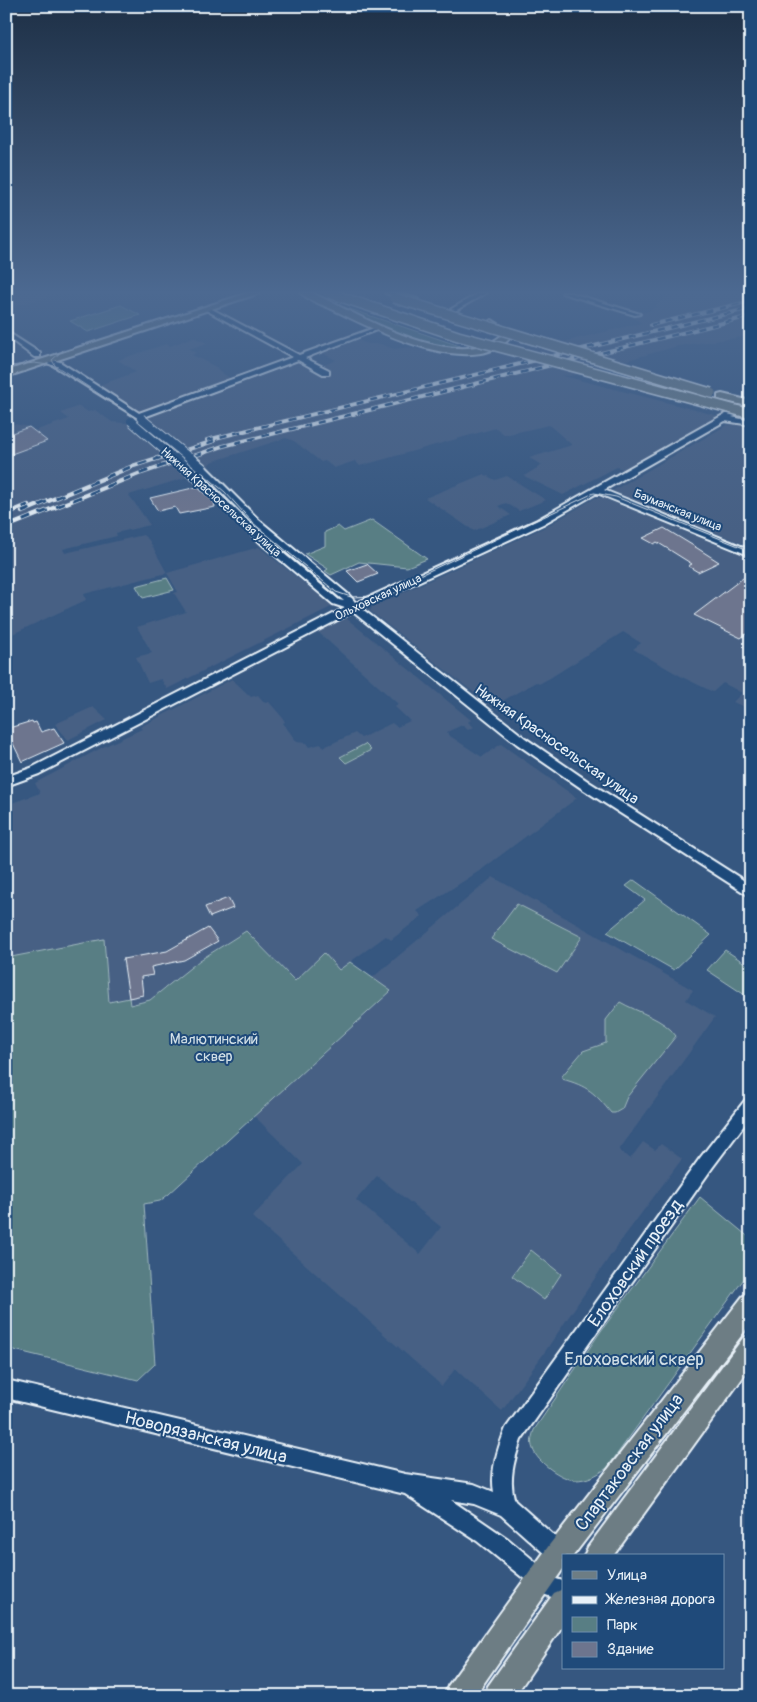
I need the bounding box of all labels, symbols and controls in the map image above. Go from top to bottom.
street label: Нижняя Красносельская улица [157,444,284,561]
street label: Бауманская улица [632,486,724,535]
street label: Ольховская улица [333,571,424,624]
street label: Нижняя Красносельская улица [471,680,643,808]
park label: Малютинский сквер [170,1030,258,1066]
street label: Елоховский проезд [583,1195,688,1332]
park label: Елоховский сквер [564,1348,704,1371]
street label: Спартаковская улица [570,1389,689,1536]
street label: Новорязанская улица [122,1406,289,1469]
legend [562,1554,724,1670]
text: Улица [607,1566,647,1585]
text: Железная дорога [605,1590,715,1609]
text: Парк [607,1616,638,1635]
text: Здание [607,1640,654,1659]

